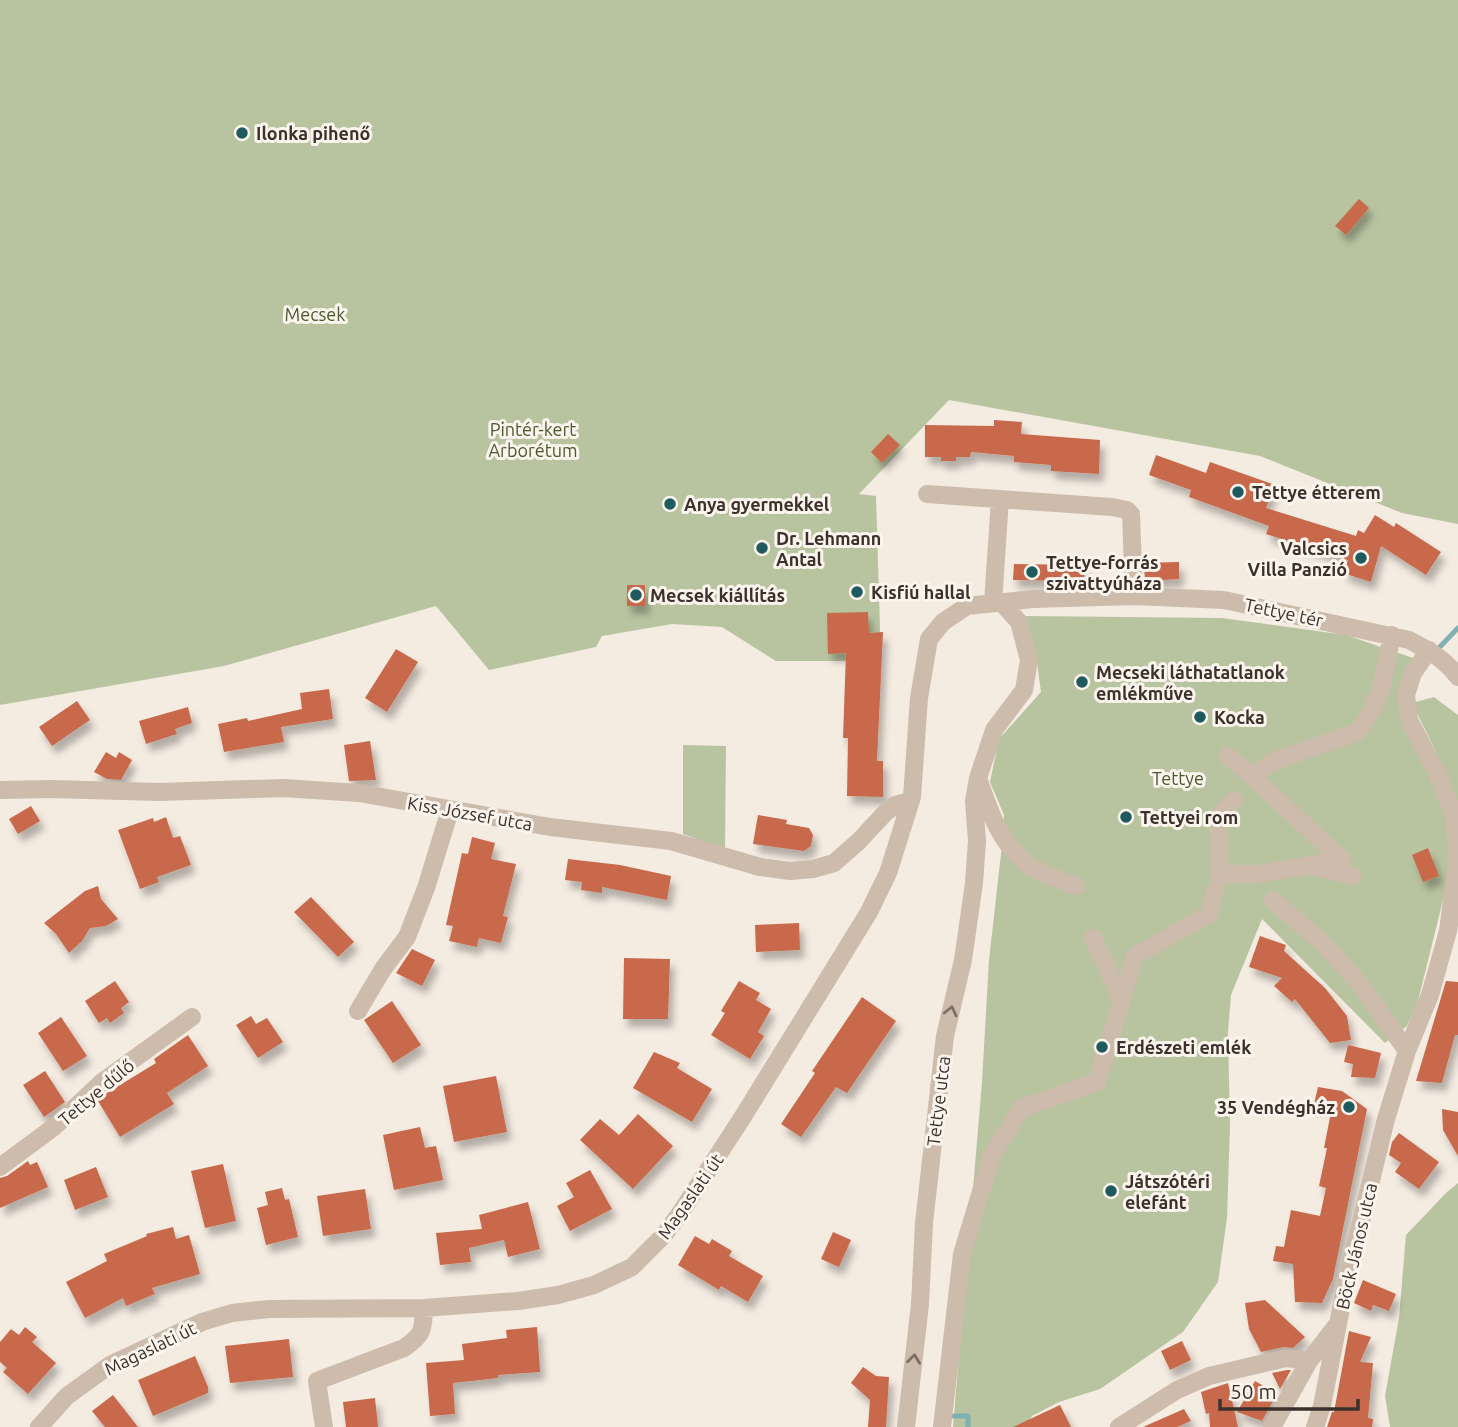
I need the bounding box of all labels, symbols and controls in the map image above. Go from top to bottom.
place label: Ilonka pihenő [256,123,370,143]
marker: Ilonka pihenő [234,125,250,141]
park label: Mecsek [285,304,345,324]
park label: Pintér-kert Arborétum [488,419,578,460]
place label: Tettye étterem [1252,482,1381,502]
marker: Tettye étterem [1230,484,1246,500]
place label: Anya gyermekkel [684,494,830,514]
marker: Anya gyermekkel [662,496,678,512]
place label: Dr. Lehmann Antal [776,528,881,569]
place label: Valcsics Villa Panzió [1248,538,1347,579]
marker: Dr. Lehmann Antal [754,540,770,556]
marker: Valcsics Villa Panzió [1353,550,1369,566]
place label: Tettye-forrás szivattyúháza [1046,552,1162,593]
marker: Tettye-forrás szivattyúháza [1024,564,1040,580]
place label: Kisfiú hallal [871,582,971,602]
marker: Kisfiú hallal [849,584,865,600]
place label: Mecsek kiállítás [650,585,785,605]
marker: Mecsek kiállítás [628,587,644,603]
street label: Tettye tér [1243,594,1325,630]
place label: Mecseki láthatatlanok emlékműve [1096,662,1285,703]
marker: Mecseki láthatatlanok emlékműve [1074,674,1090,690]
place label: Kocka [1214,707,1265,727]
marker: Kocka [1192,709,1208,725]
park label: Tettye [1152,768,1204,788]
street label: Kiss József utca [406,792,534,834]
place label: Tettyei rom [1140,807,1238,827]
marker: Tettyei rom [1118,809,1134,825]
one-way arrow [943,1006,957,1018]
place label: Erdészeti emlék [1116,1037,1251,1057]
marker: Erdészeti emlék [1094,1039,1110,1055]
street label: Tettye dűlő [54,1055,138,1129]
street label: Tettye utca [923,1055,953,1147]
place label: 35 Vendégház [1217,1097,1335,1117]
marker: 35 Vendégház [1341,1099,1357,1115]
street label: Magaslati út [653,1150,727,1242]
place label: Játszótéri elefánt [1125,1171,1210,1212]
street label: Böck János utca [1332,1181,1380,1311]
marker: Játszótéri elefánt [1103,1183,1119,1199]
street label: Magaslati út [101,1317,199,1379]
one-way arrow [906,1353,921,1365]
scale bar [1220,1368,1358,1412]
text: 50 m [1230,1379,1277,1403]

